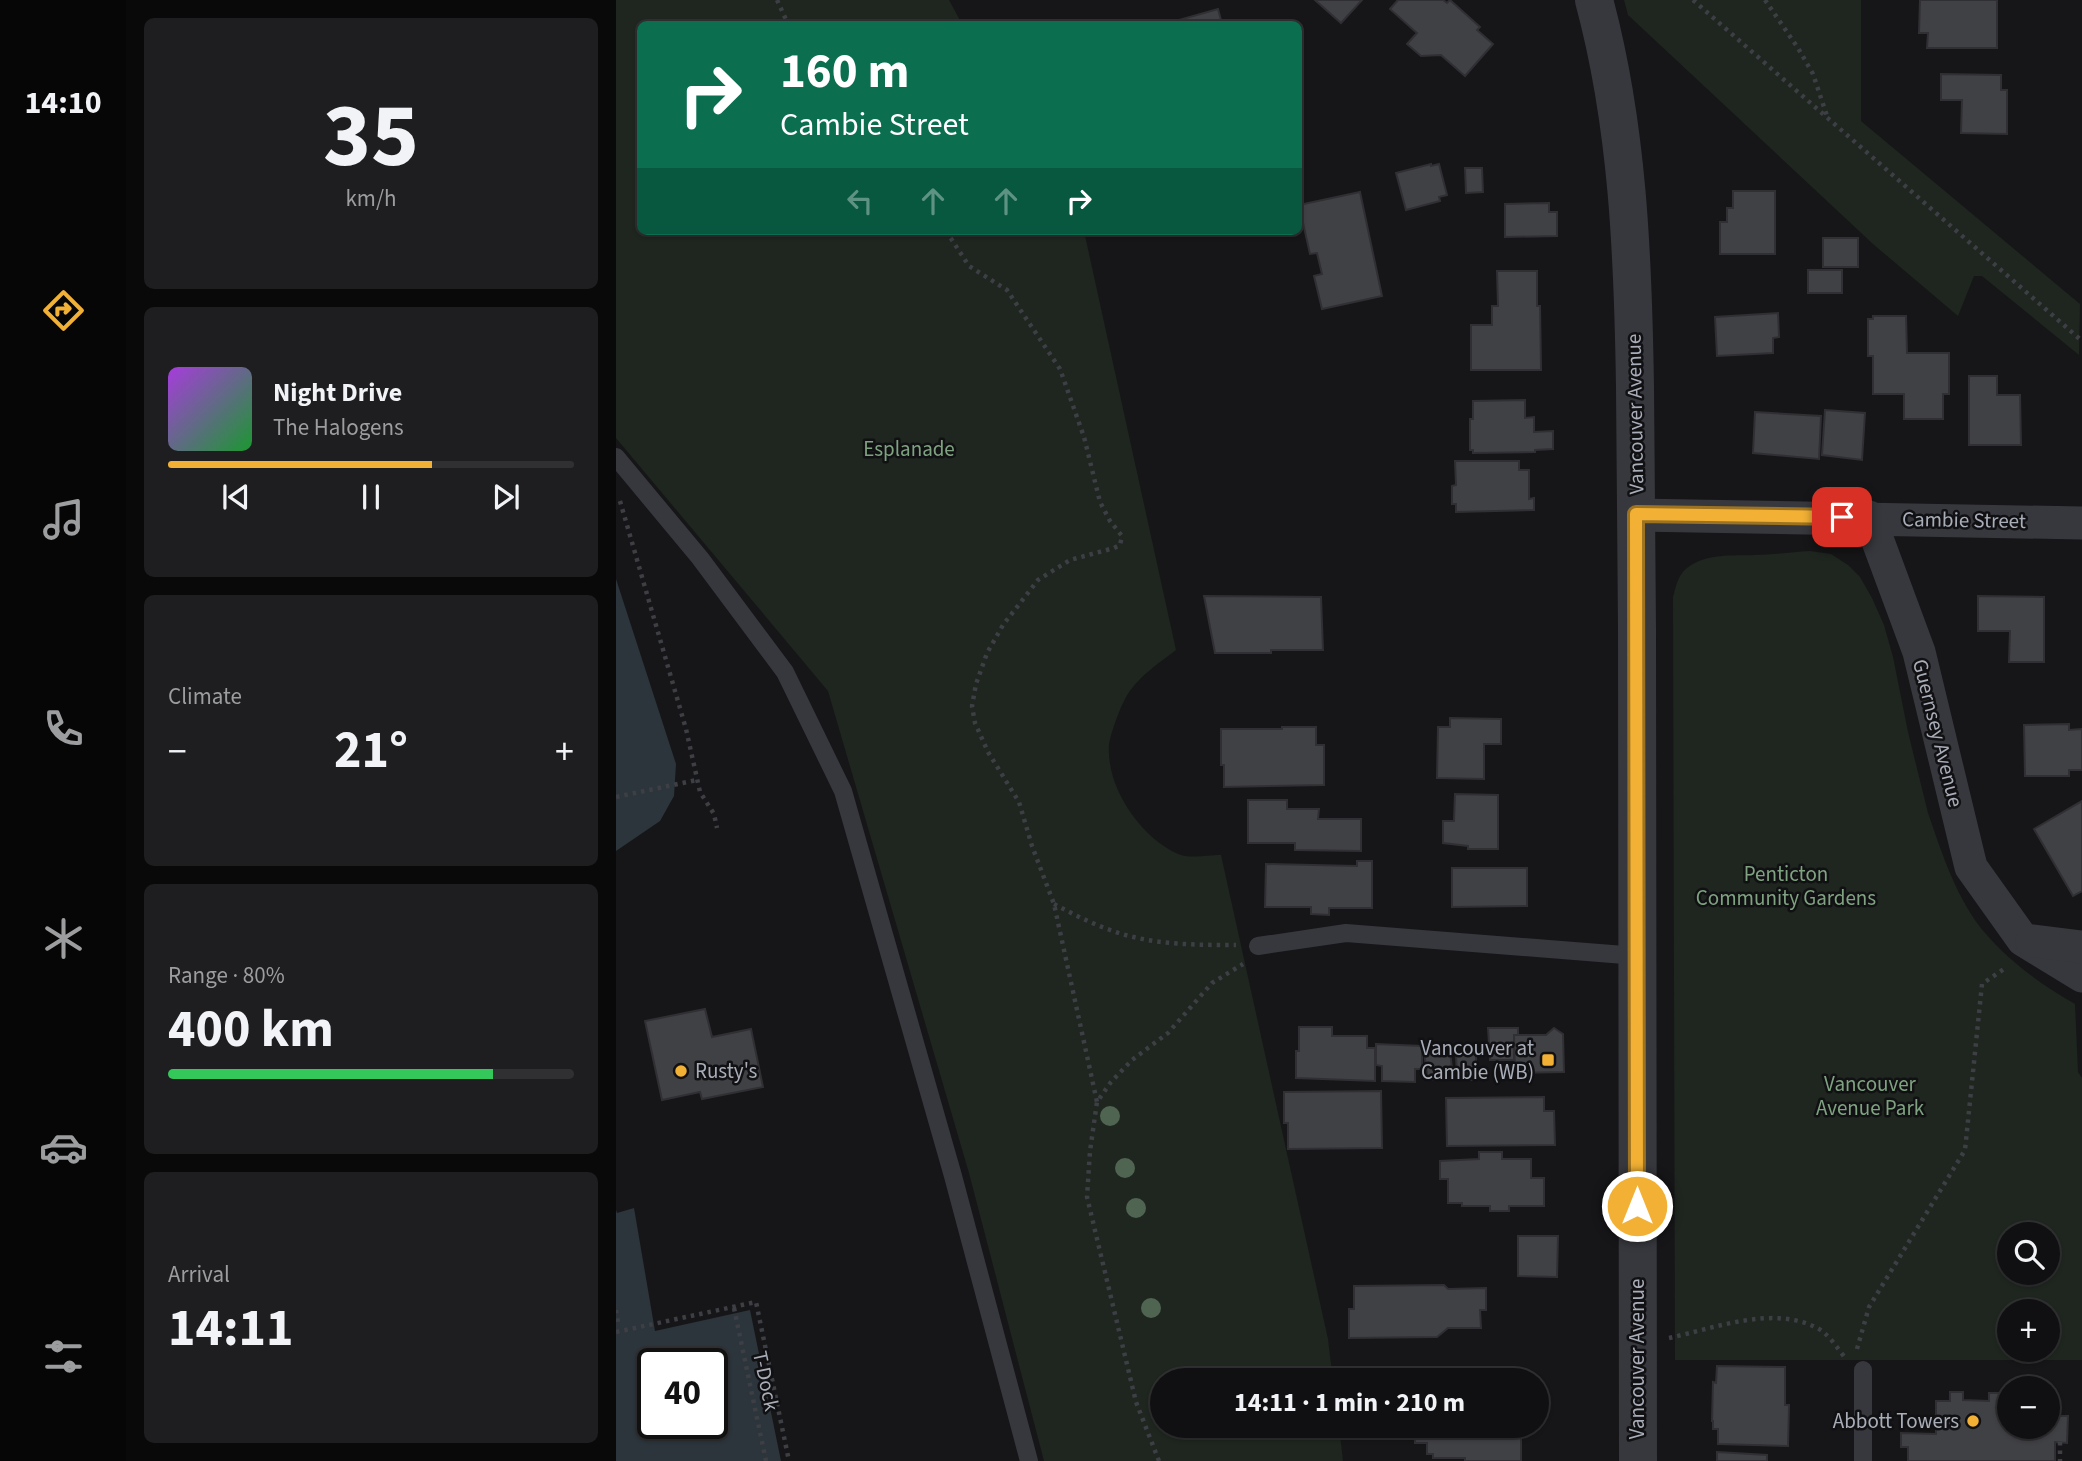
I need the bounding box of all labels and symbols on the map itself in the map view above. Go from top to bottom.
street label: Vancouver Avenue [1619,333,1651,495]
park label: Esplanade [863,434,955,464]
pin [1812,487,1872,547]
street label: Cambie Street [1902,504,2026,536]
street label: Guernsey Avenue [1905,656,1971,810]
park label: Penticton Community Gardens [1696,859,1876,913]
place label: Vancouver at Cambie (WB) [1421,1033,1534,1087]
marker: Vancouver at Cambie (WB) [1540,1052,1556,1068]
place label: Rusty's [695,1056,757,1086]
marker: Rusty's [673,1063,689,1079]
park label: Vancouver Avenue Park [1816,1069,1925,1123]
position arrow [1600,1169,1674,1243]
street label: Vancouver Avenue [1622,1279,1652,1439]
speed limit sign: 40 [637,1348,728,1439]
street label: T-Dock [745,1348,787,1414]
place label: Abbott Towers [1833,1406,1959,1436]
marker: Abbott Towers [1965,1413,1981,1429]

